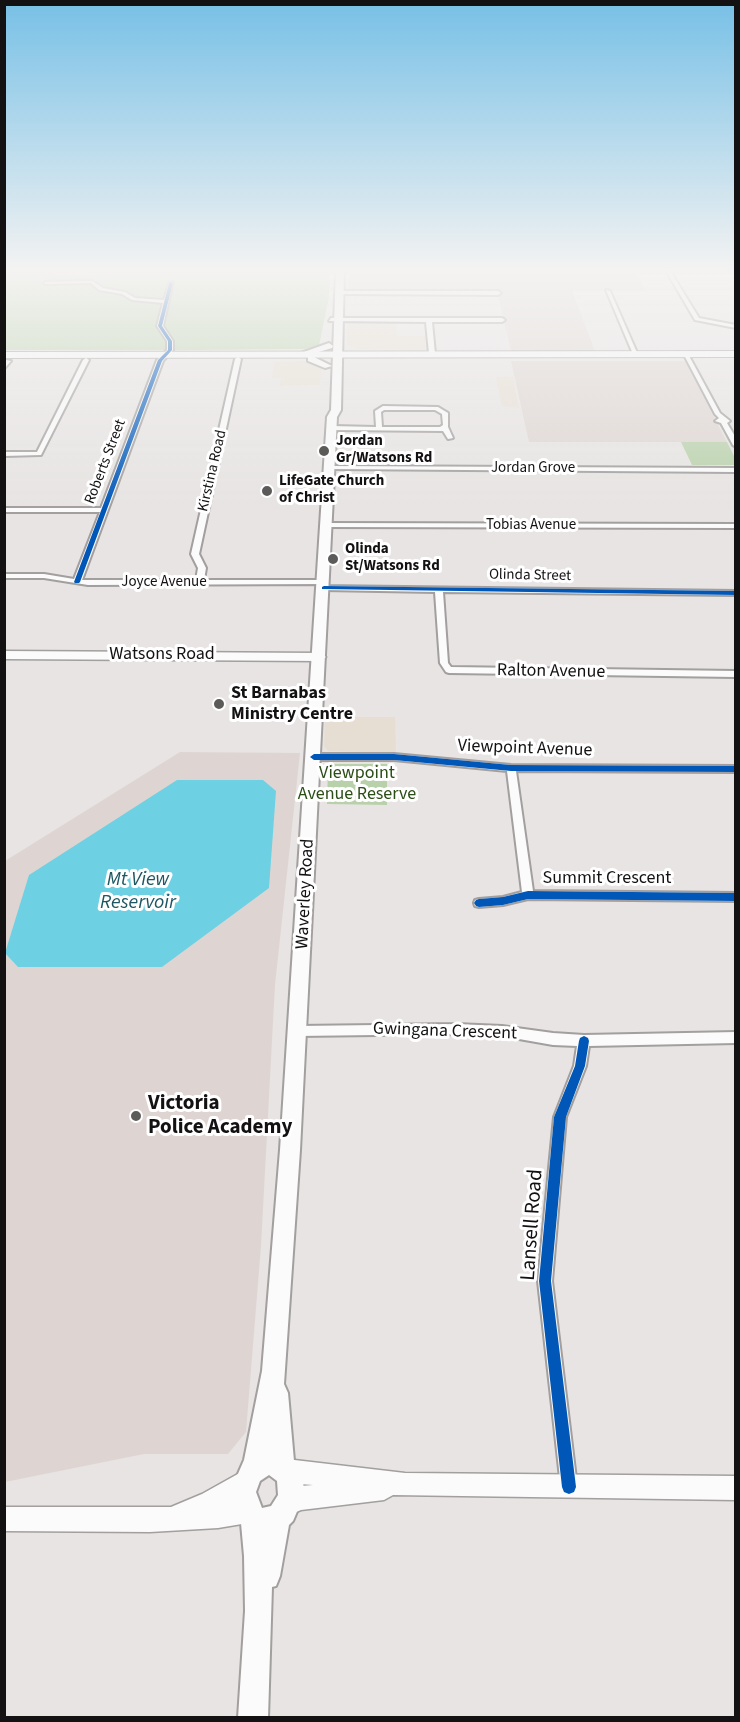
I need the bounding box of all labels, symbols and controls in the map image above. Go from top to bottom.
street label: Roberts Street [82,417,130,507]
street label: Kirstina Road [195,428,231,514]
place label: Jordan Gr/Watsons Rd [336,433,432,468]
marker: Jordan Gr/Watsons Rd [317,444,331,458]
street label: Jordan Grove [491,460,575,478]
place label: LifeGate Church of Christ [279,473,384,508]
marker: LifeGate Church of Christ [260,484,274,498]
street label: Tobias Avenue [486,517,576,535]
place label: Olinda St/Watsons Rd [345,541,440,576]
marker: Olinda St/Watsons Rd [326,552,340,566]
street label: Olinda Street [489,566,571,586]
street label: Joyce Avenue [121,574,207,592]
street label: Watsons Road [109,644,215,666]
street label: Ralton Avenue [497,660,605,684]
place label: St Barnabas Ministry Centre [231,683,353,726]
marker: St Barnabas Ministry Centre [212,697,226,711]
street label: Viewpoint Avenue [457,736,593,762]
park label: Viewpoint Avenue Reserve [298,763,416,806]
street label: Waverley Road [292,838,320,950]
street label: Summit Crescent [543,868,671,890]
water label: Mt View Reservoir [100,869,176,916]
street label: Gwingana Crescent [373,1019,517,1045]
place label: Victoria Police Academy [148,1091,292,1141]
marker: Victoria Police Academy [129,1109,143,1123]
street label: Lansell Road [517,1169,549,1281]

